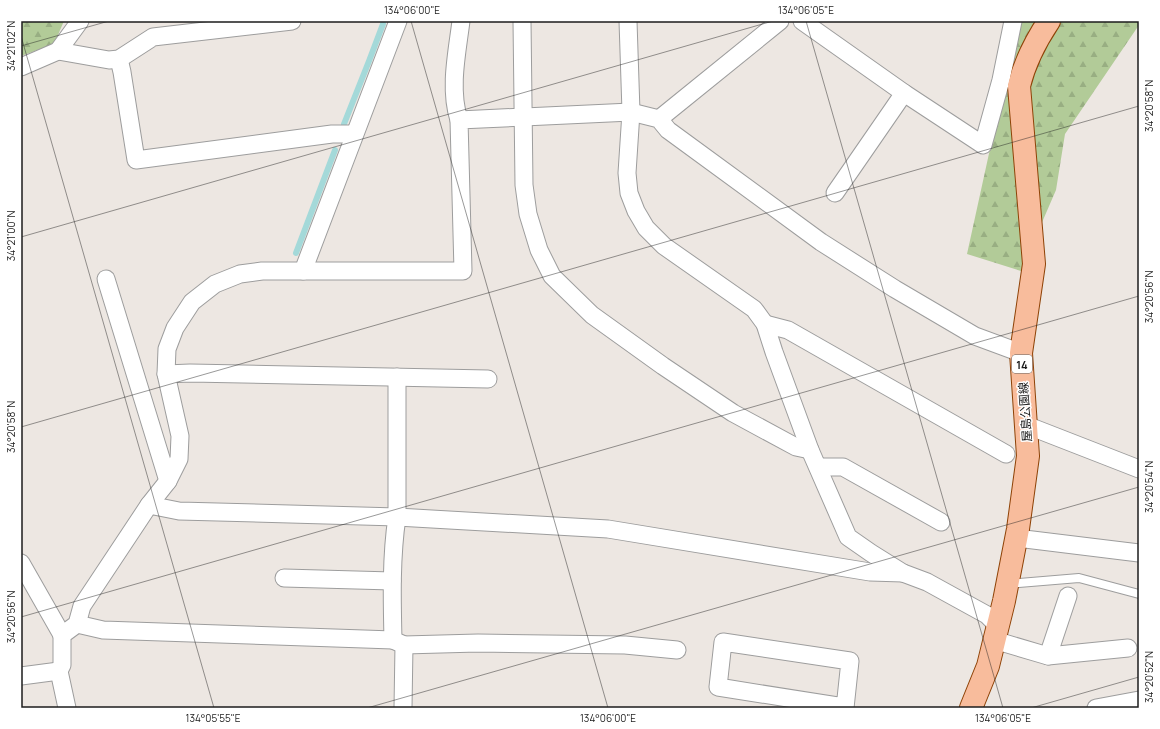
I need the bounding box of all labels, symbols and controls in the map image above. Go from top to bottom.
text: 134°06'00"E [384,3,440,17]
text: 134°06'05"E [778,3,834,17]
text: 34°21'02"N [4,21,18,71]
text: 34°20'58"N [1142,80,1156,132]
text: 34°21'00"N [4,211,18,261]
text: 34°20'56"N [1142,271,1156,323]
road number: 14 [1012,355,1032,373]
street label: 屋島公園線 [1014,381,1036,443]
text: 34°20'58"N [4,401,18,453]
text: 34°20'54"N [1142,461,1156,513]
text: 34°20'56"N [4,591,18,643]
text: 34°20'52"N [1142,651,1156,703]
text: 134°05'55"E [185,711,241,725]
text: 134°06'00"E [580,711,636,725]
text: 134°06'05"E [975,711,1031,725]

